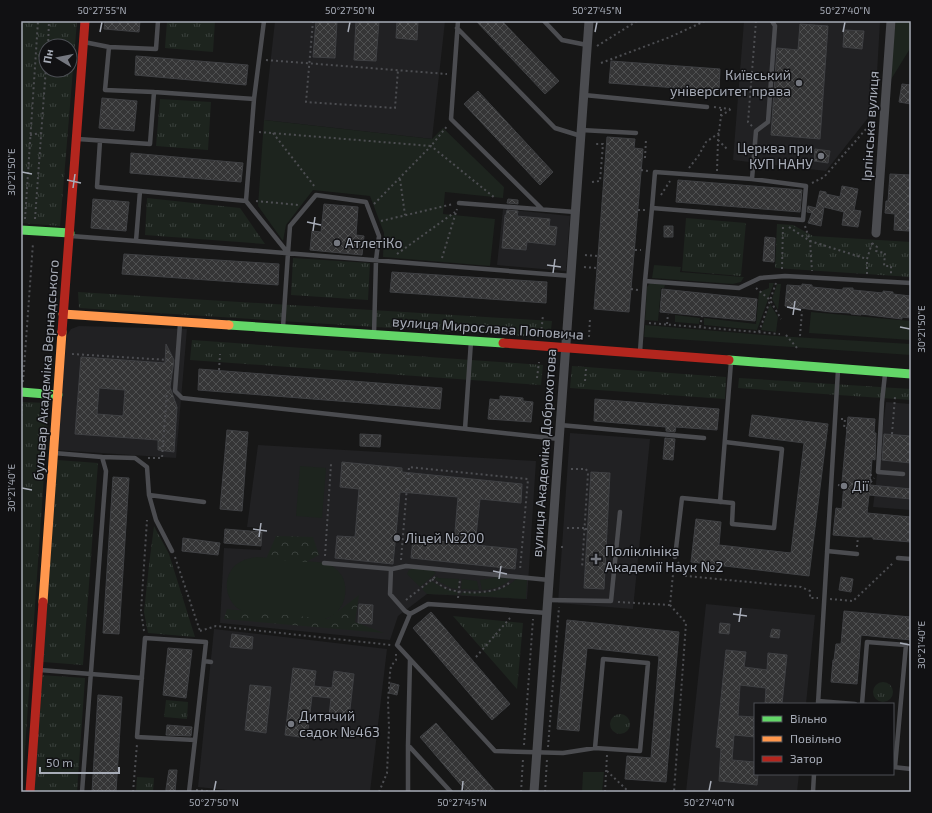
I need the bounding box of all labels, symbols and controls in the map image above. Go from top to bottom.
text: 50°27'55"N [77,4,127,16]
text: 50°27'50"N [325,4,375,16]
text: 50°27'45"N [572,4,622,16]
text: 50°27'40"N [820,4,870,16]
north arrow [38,38,78,78]
text: Пн [40,48,55,64]
place label: Київський університет права [670,66,791,99]
street label: Ірпінська вулиця [857,70,882,182]
marker: Київський університет права [794,78,804,88]
place label: Церква при КУП НАНУ [737,139,813,172]
text: 30°21'50"E [5,148,17,196]
marker: Церква при КУП НАНУ [816,151,826,161]
place label: АтлетіКо [345,234,402,251]
marker: АтлетіКо [332,238,342,248]
street label: бульвар Академіка Вернадського [29,259,62,481]
text: 30°21'50"E [915,305,927,353]
street label: вулиця Мирослава Поповича [392,312,584,343]
street label: вулиця Академіка Доброхотова [528,348,559,558]
text: 30°21'40"E [5,464,17,512]
place label: Дії [852,477,869,494]
marker: Дії [839,481,849,491]
place label: Ліцей №200 [405,529,485,546]
marker: Ліцей №200 [392,533,402,543]
place label: Поліклініка Академії Наук №2 [605,542,723,575]
marker: Поліклініка Академії Наук №2 [590,553,602,565]
text: 30°21'40"E [915,621,927,669]
legend [754,703,894,775]
place label: Дитячий садок №463 [299,707,380,740]
text: Вільно [790,711,827,725]
marker: Дитячий садок №463 [286,719,296,729]
text: Повільно [790,731,841,745]
scale bar [40,749,119,775]
text: Затор [790,751,823,765]
text: 50 m [46,755,73,769]
text: 50°27'50"N [189,796,239,808]
text: 50°27'45"N [437,796,487,808]
text: 50°27'40"N [684,796,734,808]

